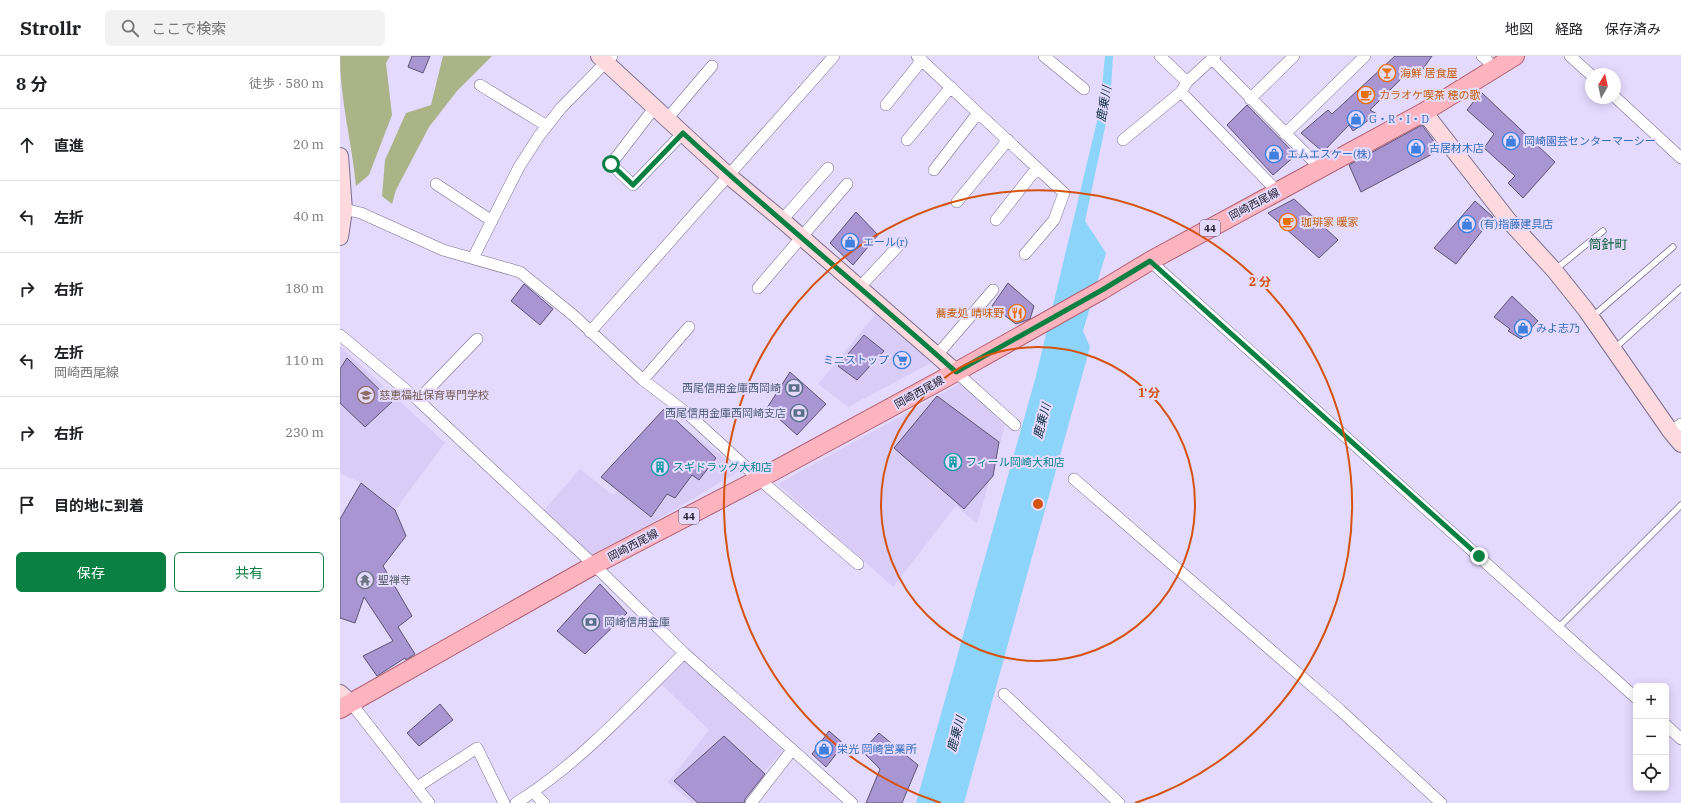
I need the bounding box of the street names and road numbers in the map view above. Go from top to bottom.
street label: 岡崎西尾線 [1226,185,1282,223]
road number: 44 [1200,220,1220,236]
street label: 岡崎西尾線 [892,373,946,411]
road number: 44 [679,508,699,524]
street label: 岡崎西尾線 [605,526,661,564]

